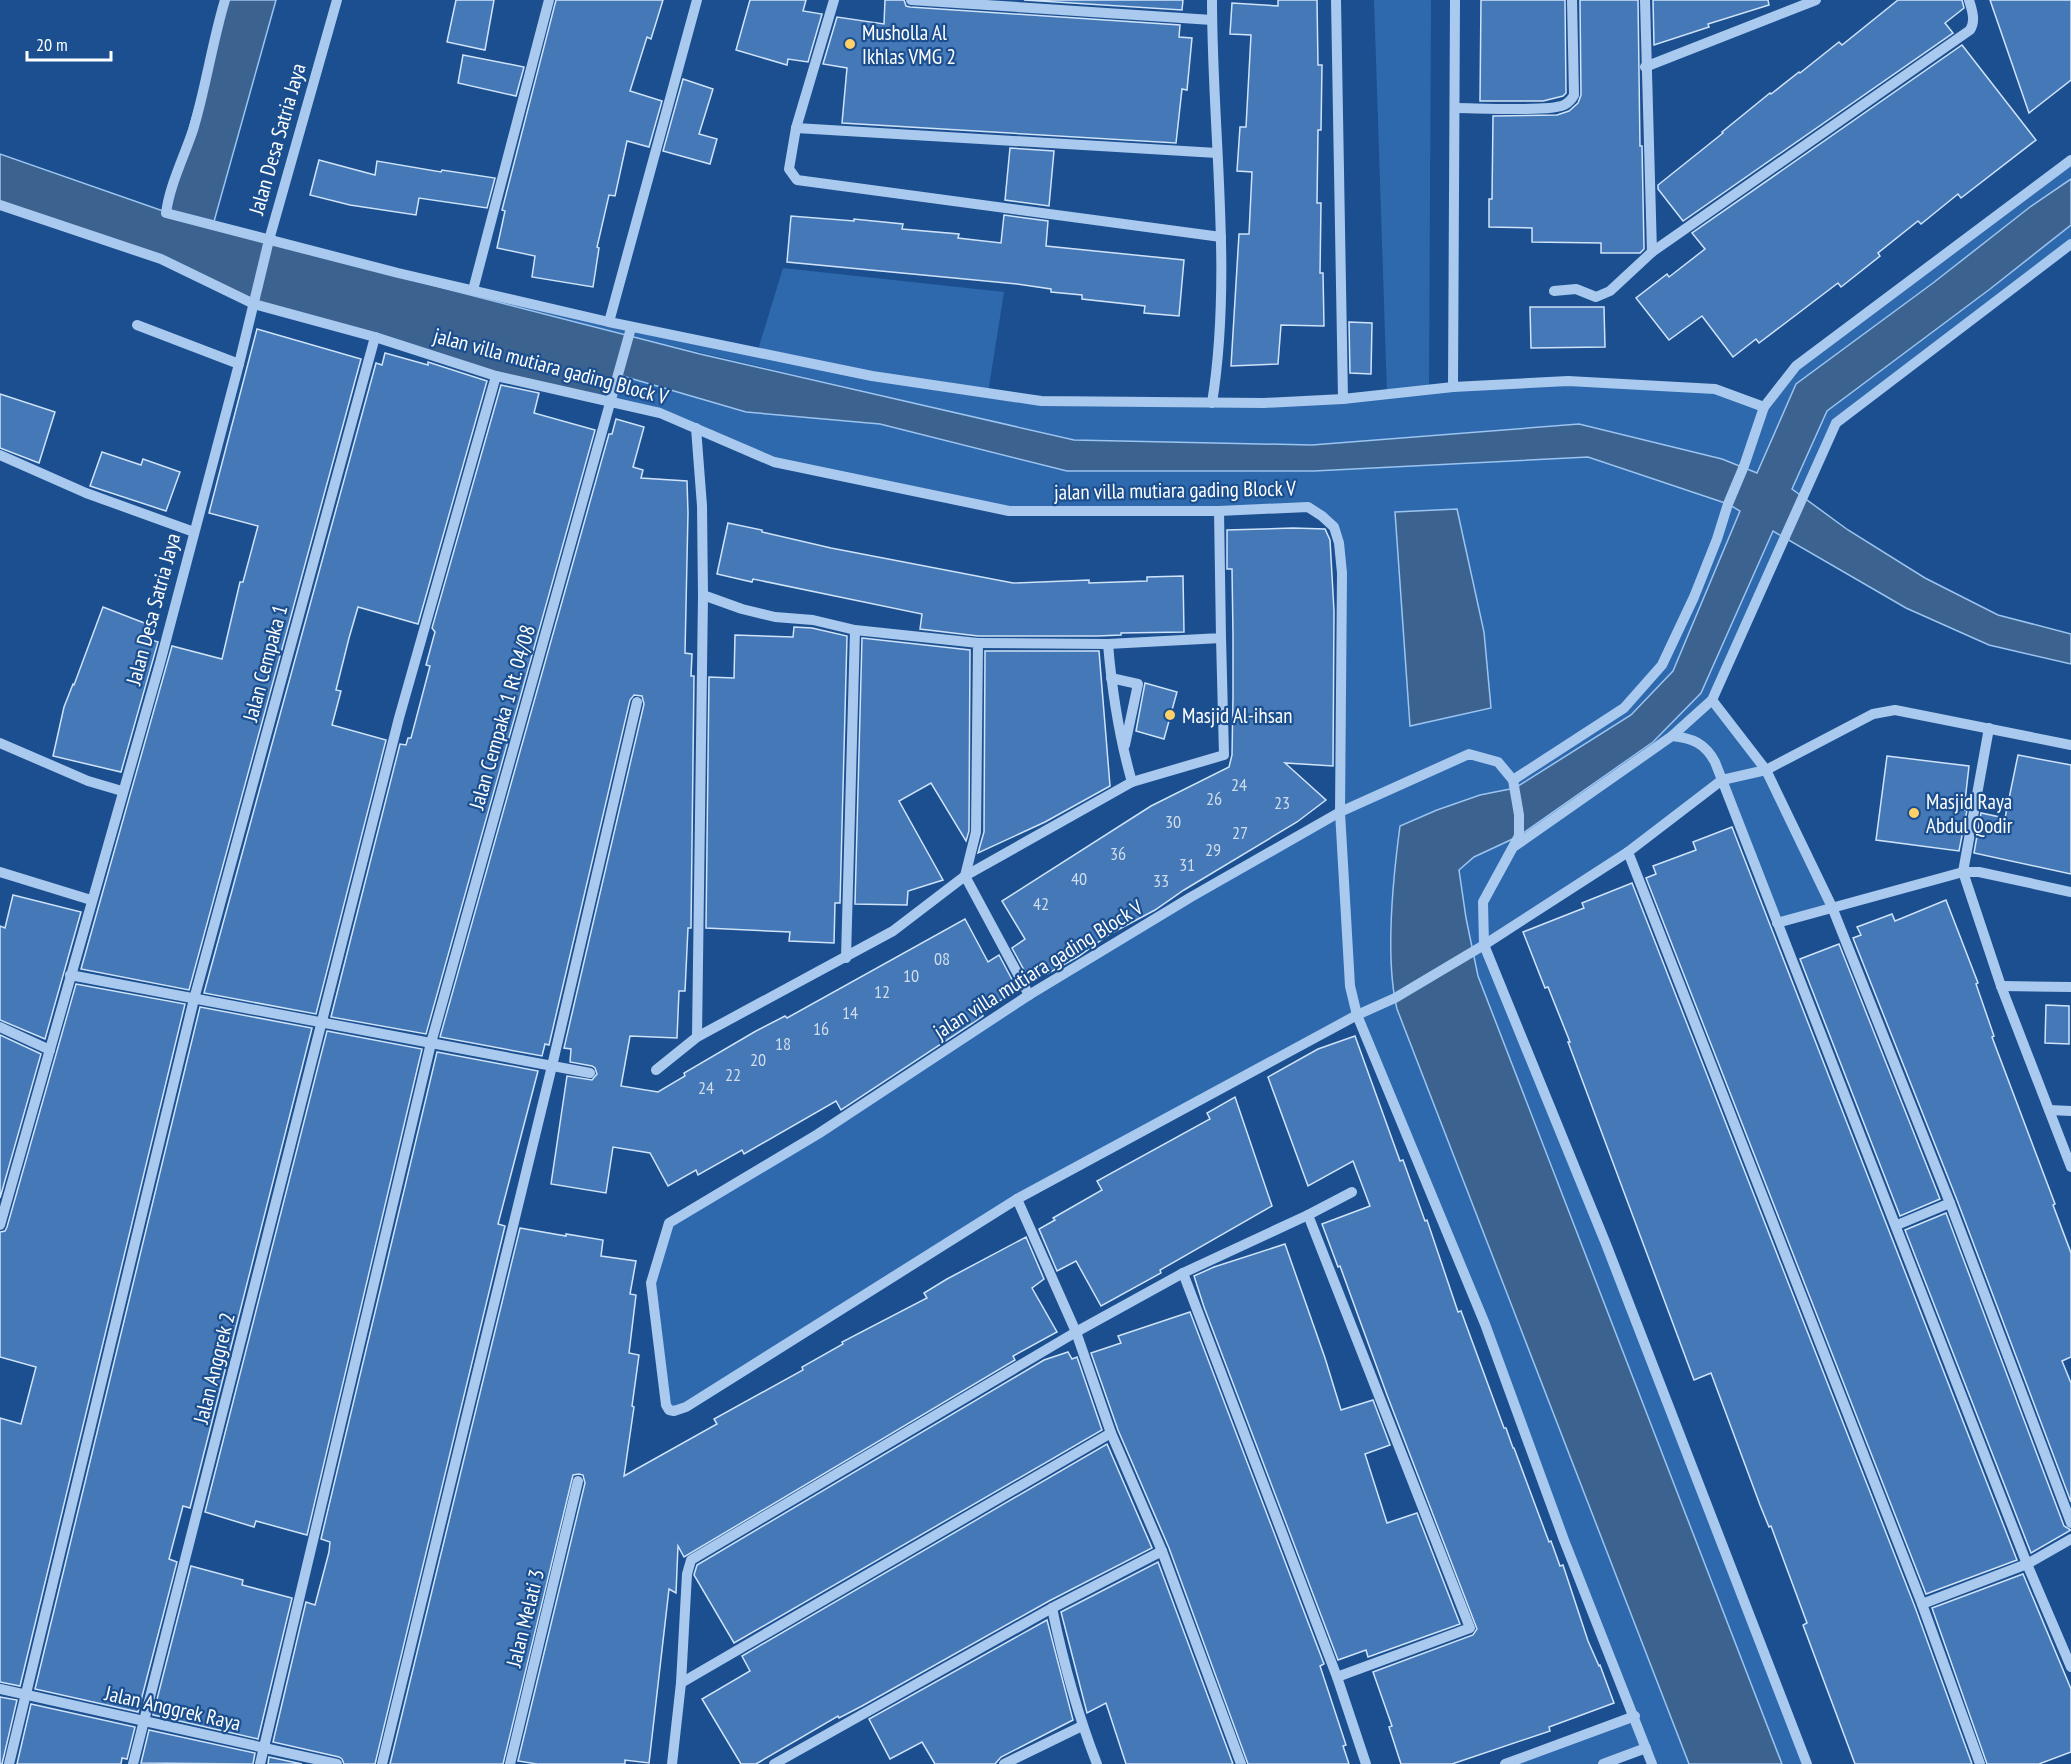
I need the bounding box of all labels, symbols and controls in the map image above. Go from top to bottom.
place label: Musholla Al Ikhlas VMG 2 [862,19,956,70]
scale bar [27,24,111,62]
text: 20 m [36,33,68,56]
marker: Musholla Al Ikhlas VMG 2 [843,37,857,51]
street label: Jalan Desa Satria Jaya [242,60,311,219]
street label: jalan villa mutiara gading Block V [431,322,672,410]
street label: jalan villa mutiara gading Block V [1054,474,1296,506]
street label: Jalan Desa Satria Jaya [119,530,186,689]
street label: Jalan Cempaka 1 [236,602,294,725]
street label: Jalan Cempaka 1 Rt. 04/08 [462,622,541,813]
place label: Masjid Al-ihsan [1182,702,1292,729]
marker: Masjid Al-ihsan [1163,708,1177,722]
house number: 24 [1231,773,1247,796]
house number: 26 [1206,787,1222,810]
place label: Masjid Raya Abdul Qodir [1926,788,2013,839]
house number: 23 [1274,791,1290,814]
marker: Masjid Raya Abdul Qodir [1907,806,1921,820]
house number: 30 [1165,810,1181,833]
house number: 27 [1232,821,1248,844]
house number: 29 [1205,838,1221,861]
house number: 36 [1110,842,1126,865]
house number: 31 [1179,853,1195,876]
house number: 40 [1071,867,1087,890]
house number: 33 [1153,869,1169,892]
house number: 42 [1033,892,1049,915]
street label: jalan villa mutiara gading Block V [928,893,1148,1045]
house number: 08 [934,947,950,970]
house number: 10 [903,964,919,987]
house number: 12 [874,980,890,1003]
house number: 14 [842,1001,858,1024]
house number: 16 [813,1017,829,1040]
house number: 18 [775,1032,791,1055]
house number: 20 [750,1048,766,1071]
house number: 22 [725,1063,741,1086]
house number: 24 [698,1076,714,1099]
street label: Jalan Anggrek 2 [187,1310,241,1427]
street label: Jalan Melati 3 [500,1566,550,1671]
street label: Jalan Anggrek Raya [102,1679,243,1737]

